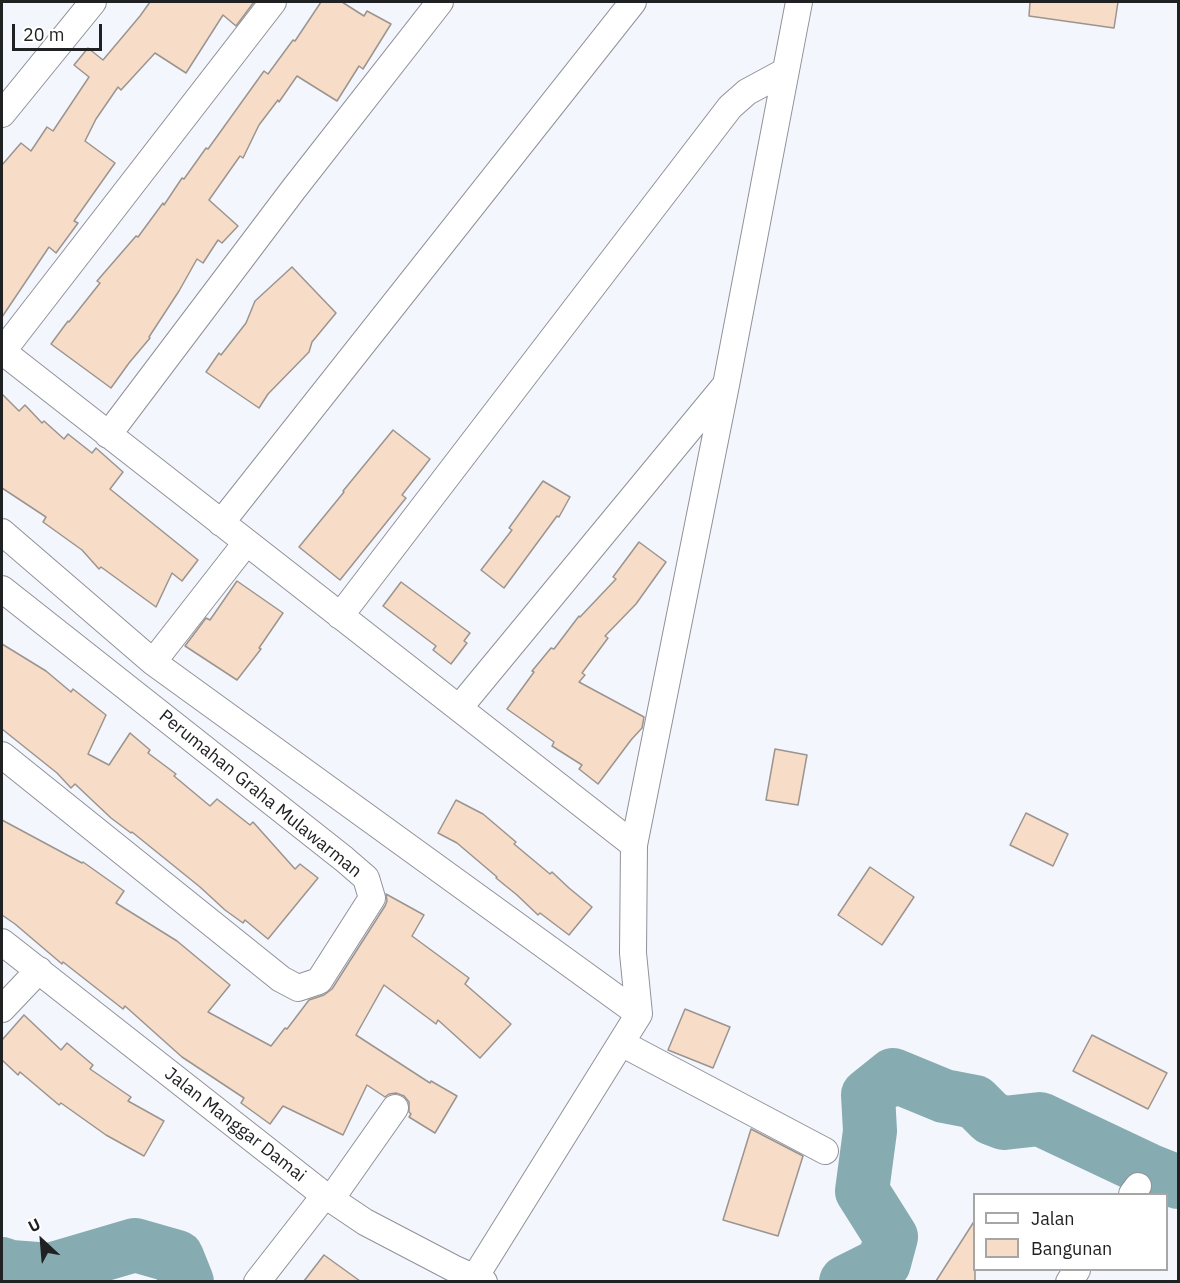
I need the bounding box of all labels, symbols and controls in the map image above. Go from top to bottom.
scale bar [15,12,105,50]
text: 20 m [23,23,65,46]
street label: Perumahan Graha Mulawarman [154,706,366,882]
street label: Jalan Manggar Damai [160,1063,310,1187]
legend [973,1193,1168,1271]
text: Jalan [1031,1207,1075,1230]
north arrow [12,1211,72,1271]
text: U [25,1213,43,1236]
text: Bangunan [1031,1237,1112,1260]

